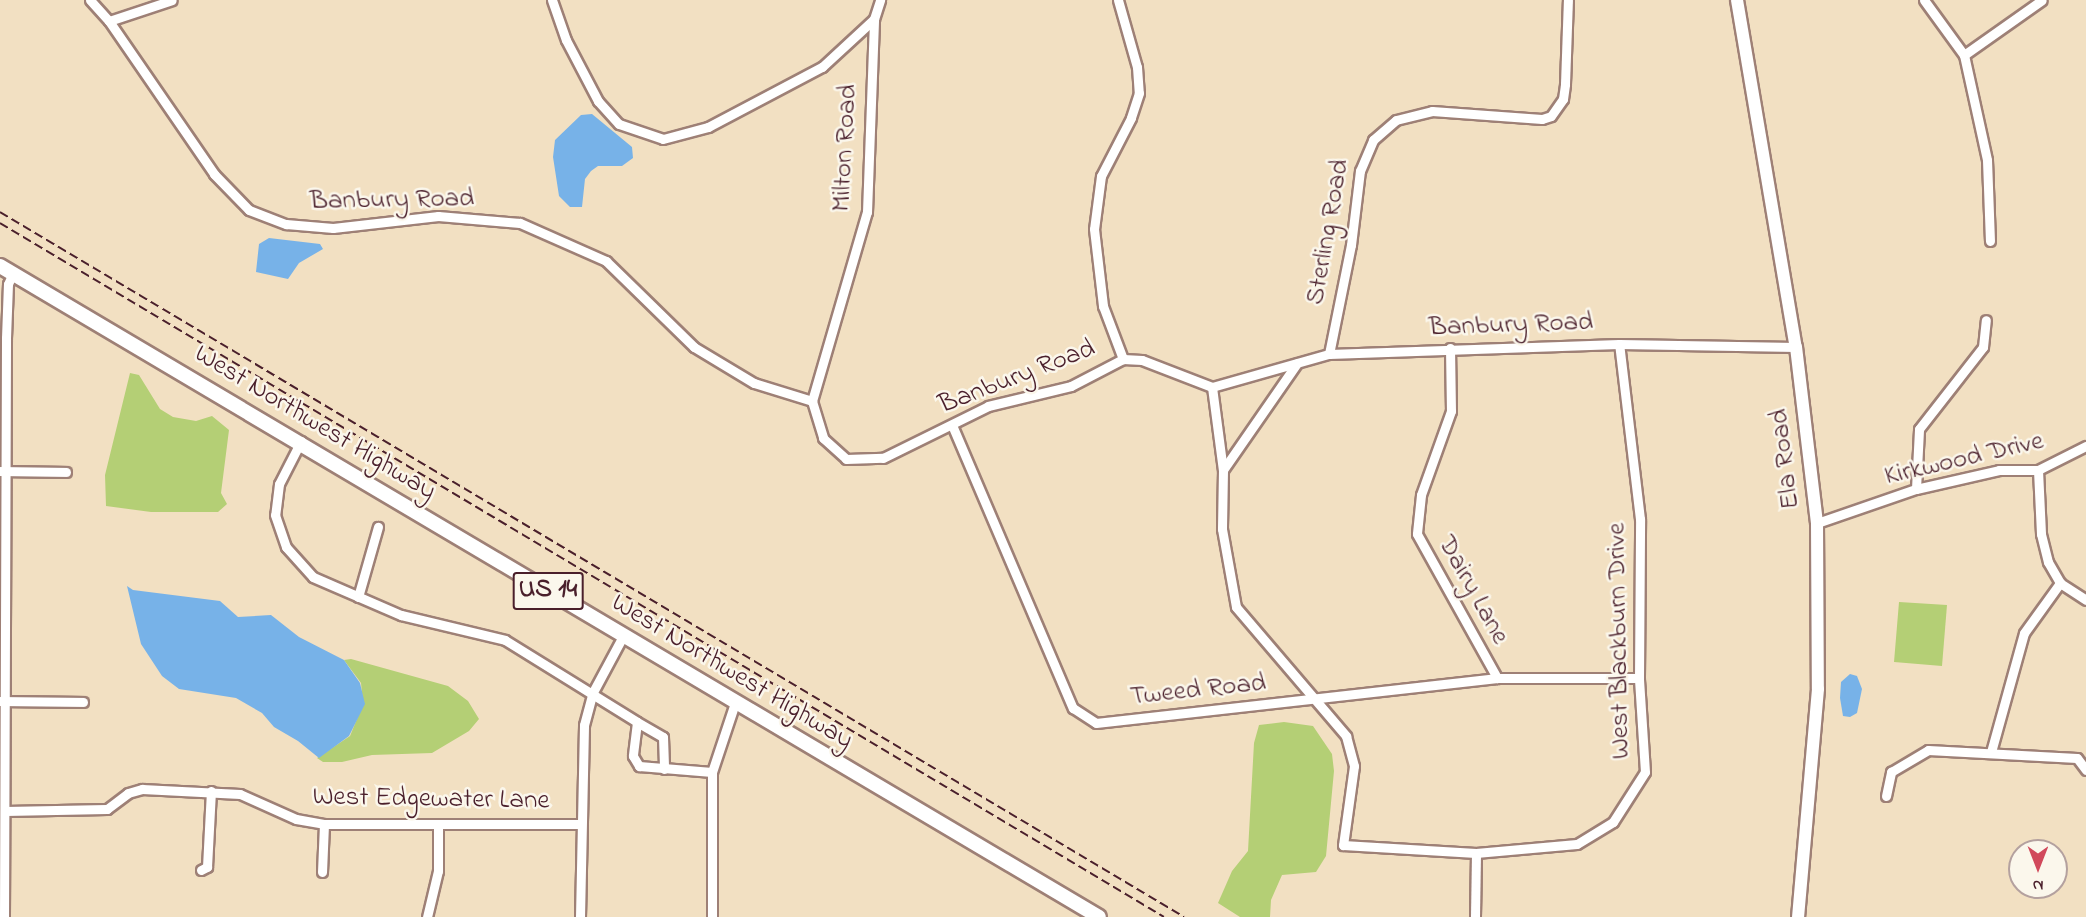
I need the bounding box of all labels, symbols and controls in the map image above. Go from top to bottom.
street label: Milton Road [825,83,865,213]
street label: Sterling Road [1299,157,1357,307]
street label: Banbury Road [309,182,475,218]
street label: Banbury Road [1428,306,1594,344]
street label: Banbury Road [934,332,1100,422]
street label: West Northwest Highway [188,338,442,508]
street label: Ela Road [1763,407,1807,511]
street label: Kirkwood Drive [1881,425,2047,493]
street label: West Blackburn Drive [1601,522,1637,760]
street label: Dairy Lane [1430,530,1516,650]
road number: US 14 [512,568,584,614]
street label: West Northwest Highway [605,587,859,757]
street label: Tweed Road [1128,667,1268,713]
street label: West Edgewater Lane [312,781,550,817]
north arrow [2008,839,2068,899]
text: N [2033,873,2043,897]

